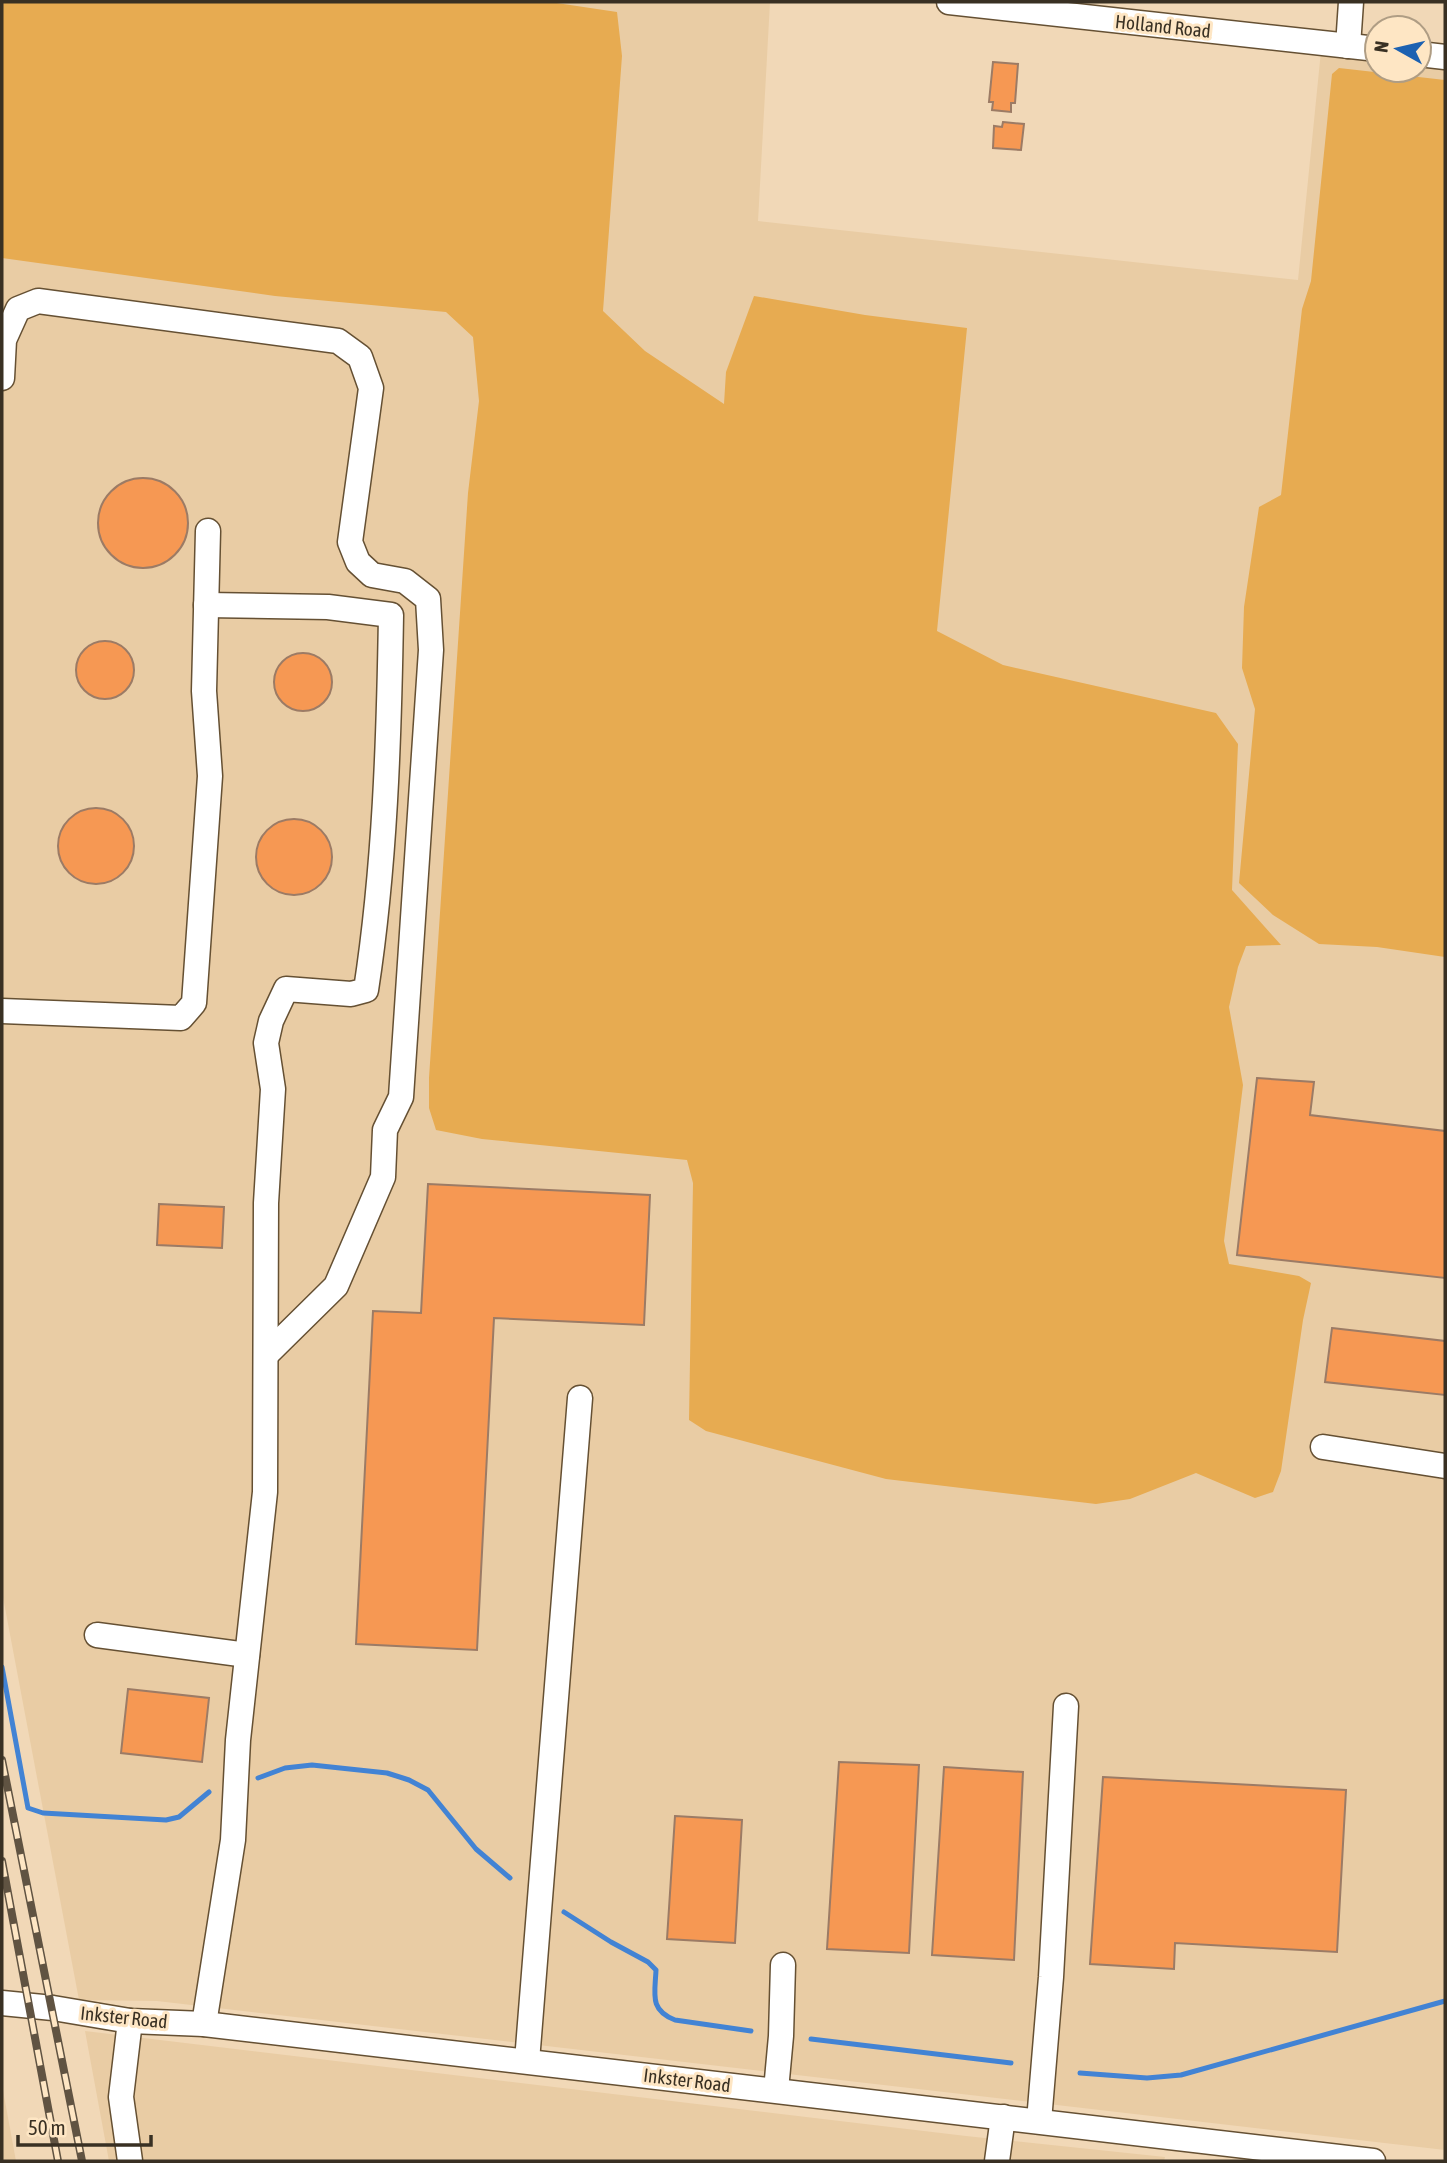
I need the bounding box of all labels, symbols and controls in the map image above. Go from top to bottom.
street label: Holland Road [1114,10,1212,42]
north arrow [1363,14,1433,84]
text: N [1369,40,1393,54]
street label: Inkster Road [79,2001,169,2033]
street label: Inkster Road [642,2064,732,2096]
scale bar [18,2104,150,2148]
text: 50 m [28,2115,66,2139]

